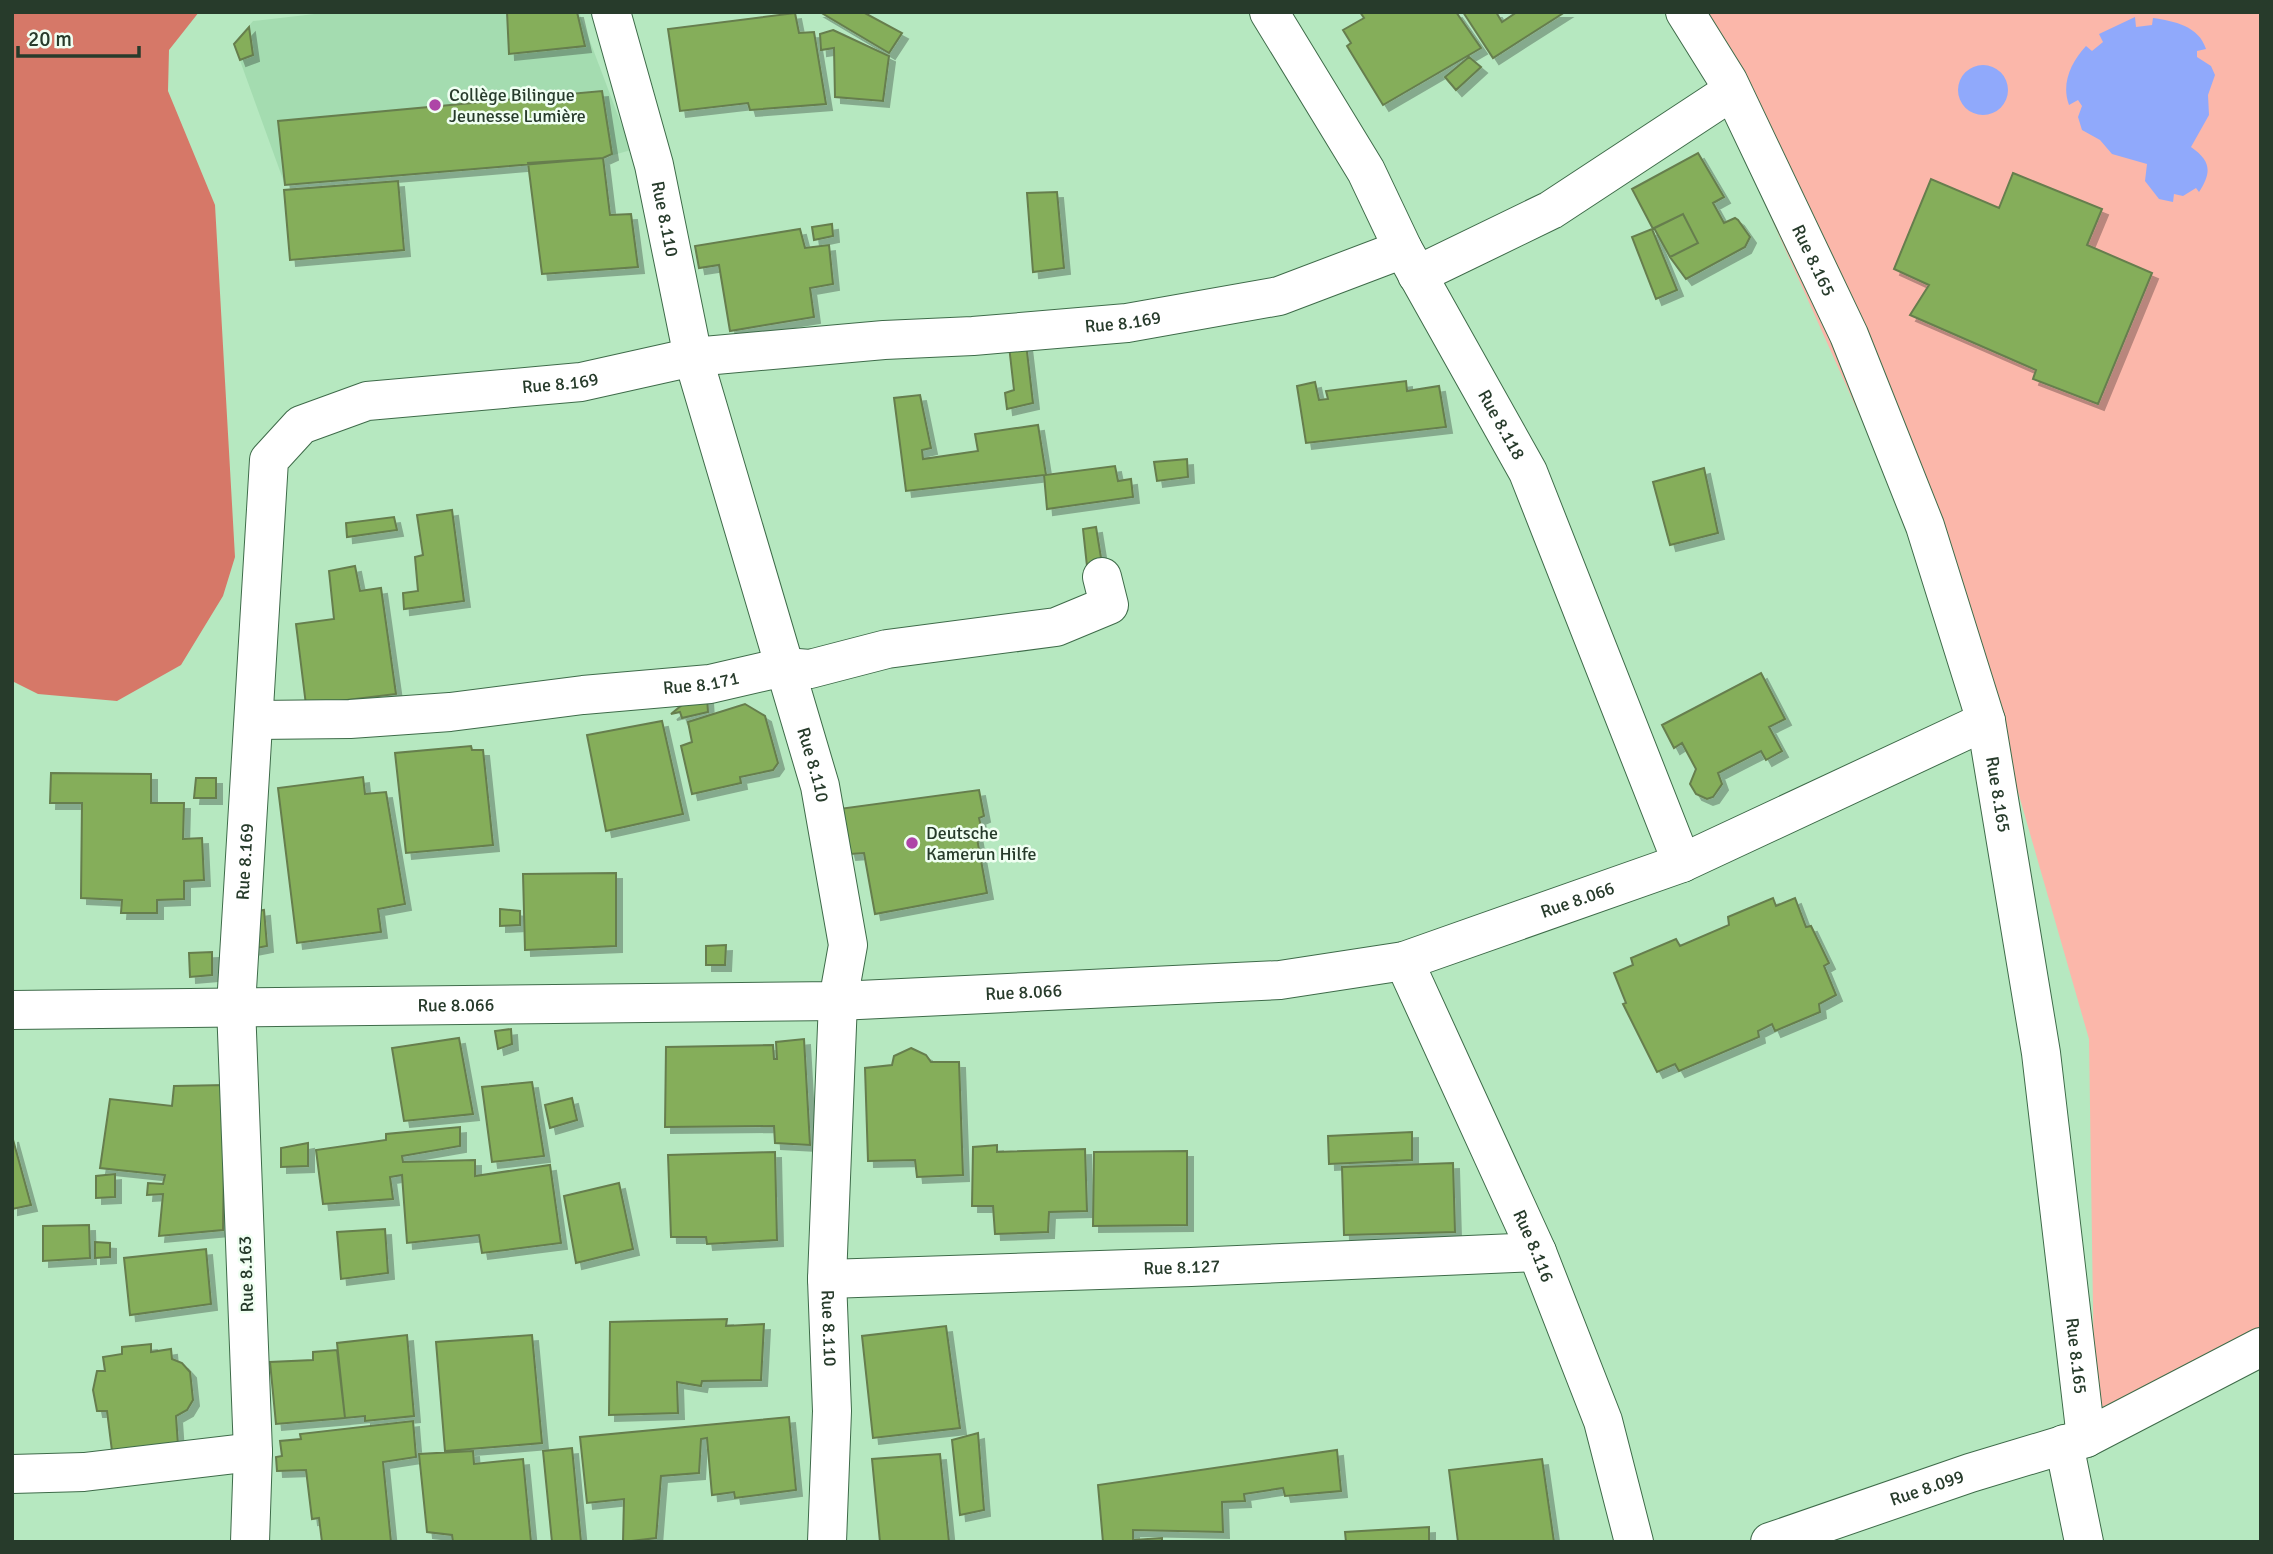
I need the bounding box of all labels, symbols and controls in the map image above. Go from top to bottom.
scale bar [18,14,138,58]
text: 20 m [28,26,72,52]
place label: Collège Bilingue Jeunesse Lumière [449,84,586,127]
marker: Collège Bilingue Jeunesse Lumière [427,97,443,113]
street label: Rue 8.110 [647,179,683,259]
street label: Rue 8.165 [1787,221,1840,300]
street label: Rue 8.169 [1084,306,1163,338]
street label: Rue 8.169 [521,367,601,398]
street label: Rue 8.118 [1473,386,1530,464]
street label: Rue 8.171 [662,667,741,699]
street label: Rue 8.110 [792,725,834,804]
street label: Rue 8.165 [1981,755,2015,834]
place label: Deutsche Kamerun Hilfe [926,822,1037,865]
street label: Rue 8.169 [231,823,258,901]
marker: Deutsche Kamerun Hilfe [904,835,920,851]
street label: Rue 8.066 [1538,877,1617,923]
street label: Rue 8.066 [985,979,1063,1005]
street label: Rue 8.066 [417,994,495,1017]
street label: Rue 8.116 [1508,1206,1559,1285]
street label: Rue 8.163 [234,1235,258,1313]
street label: Rue 8.127 [1143,1255,1221,1280]
street label: Rue 8.110 [816,1289,841,1367]
street label: Rue 8.165 [2061,1316,2092,1395]
street label: Rue 8.099 [1887,1465,1967,1511]

